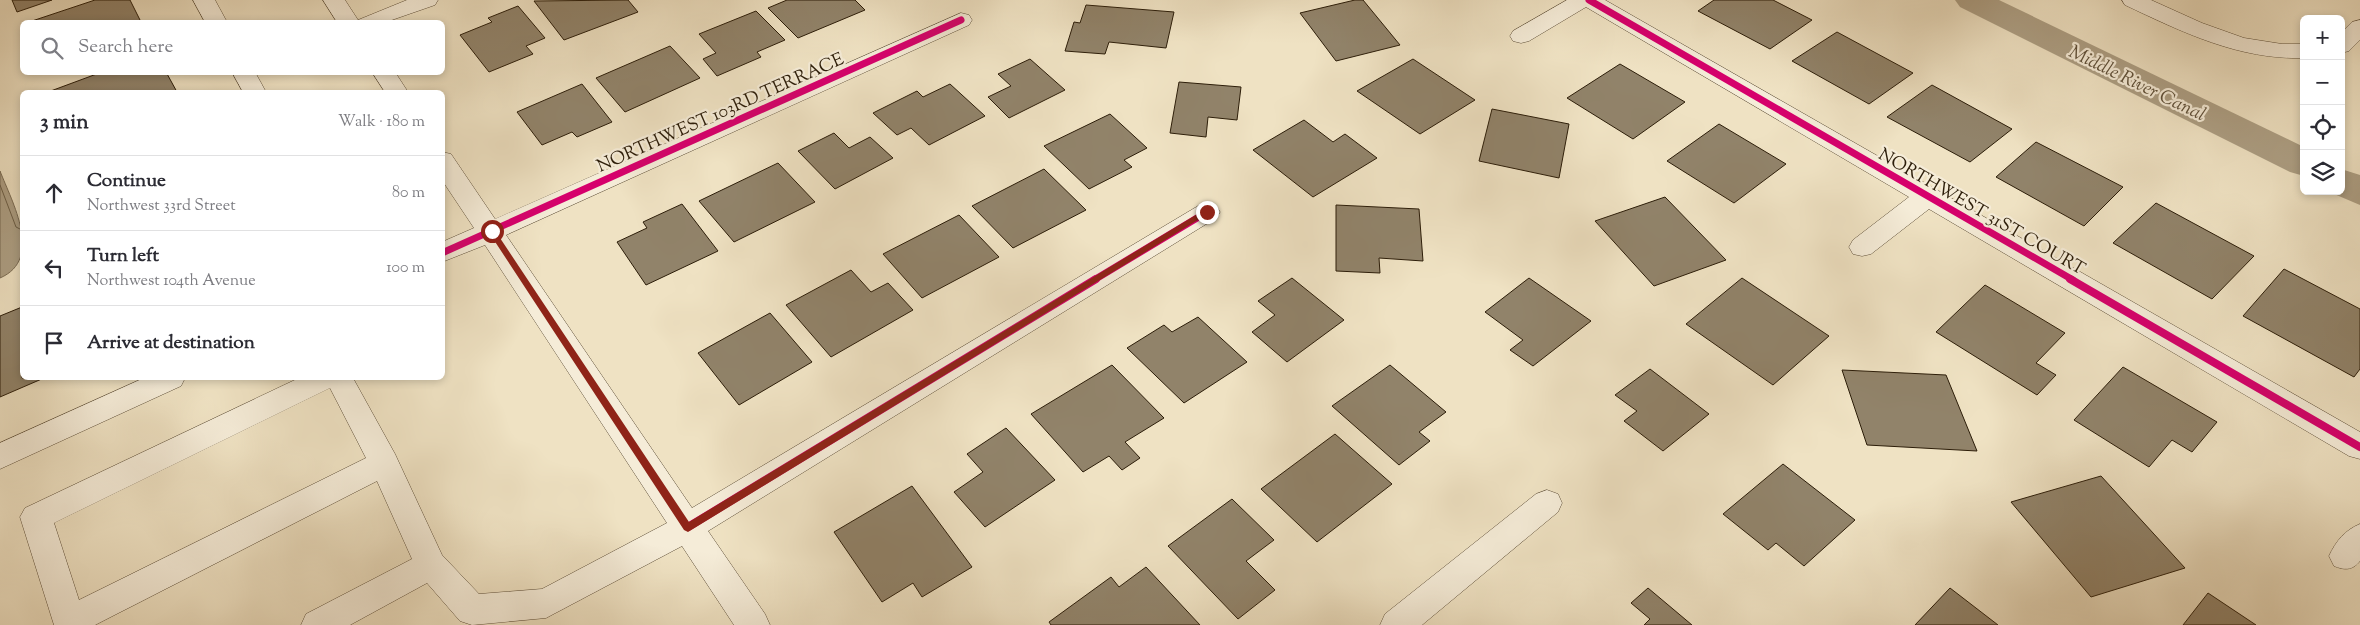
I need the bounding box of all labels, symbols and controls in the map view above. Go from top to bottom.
map controls [2300,15,2345,195]
button: + [2300,15,2345,60]
search box [20,20,445,75]
icon: search [38,34,66,62]
text: Search here [78,34,173,61]
water label: Middle River Canal [2064,39,2210,129]
street label: NORTHWEST 103RD TERRACE [593,47,849,180]
button: − [2300,60,2345,105]
button: locate [2300,105,2345,150]
text: 3 min [40,108,89,138]
text: Walk · 180 m [338,111,425,134]
street label: NORTHWEST 31ST COURT [1873,143,2090,283]
button: layers [2300,150,2345,195]
text: Continue [87,168,166,195]
icon: ahead [40,179,68,207]
text: 80 m [392,182,425,205]
text: Northwest 33rd Street [87,195,236,218]
route end [1196,201,1219,224]
route start [481,220,504,243]
text: Turn left [87,243,159,270]
icon: left [40,254,68,282]
text: 100 m [386,257,425,280]
text: Northwest 104th Avenue [87,270,256,293]
icon: arrive [40,329,68,357]
text: Arrive at destination [87,330,255,357]

